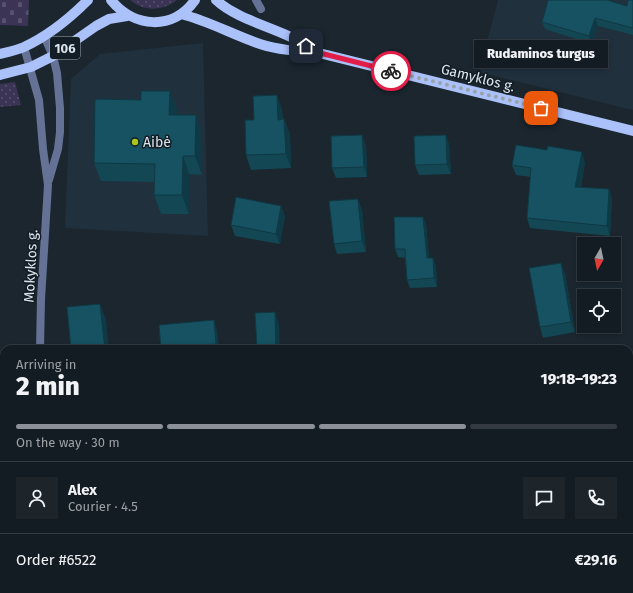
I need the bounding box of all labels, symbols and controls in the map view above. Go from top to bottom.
pin [289,29,323,63]
icon: home [295,35,317,57]
road number: 106 [50,37,80,59]
callout: Rudaminos turgus [474,40,608,68]
text: Rudaminos turgus [487,46,595,61]
courier [371,51,411,91]
icon: bike [380,60,402,82]
street label: Gamyklos g. [439,61,517,95]
pin [524,91,558,125]
icon: bag [530,97,552,119]
place label: Aibė [143,134,171,151]
marker: Aibė [130,137,140,147]
street label: Mokyklos g. [21,229,41,303]
north arrow [577,237,621,281]
map controls [577,237,621,333]
button: locate [577,289,621,333]
text: Arriving in [16,357,76,372]
text: 19:18–19:23 [541,370,617,388]
text: 2 min [16,371,80,402]
text: On the way · 30 m [16,435,120,450]
button: person [16,477,58,519]
button: chat [523,477,565,519]
button: phone [575,477,617,519]
text: Alex [68,481,97,499]
text: Courier · 4.5 [68,499,138,514]
text: Order #6522 [16,551,97,569]
text: €29.16 [575,551,617,569]

